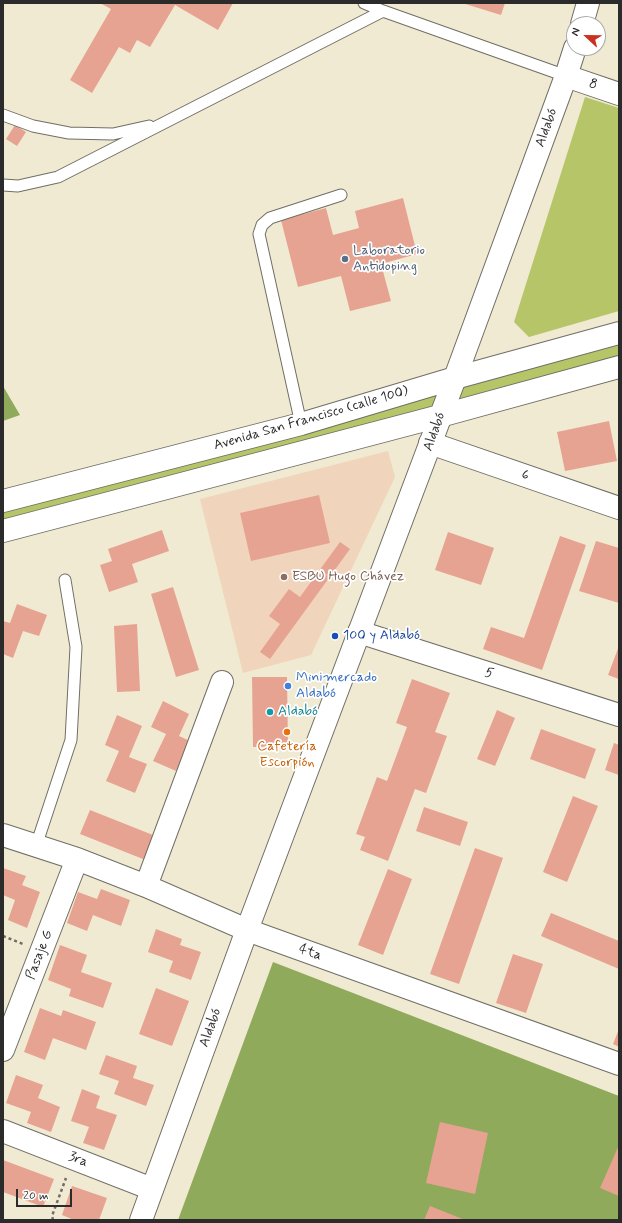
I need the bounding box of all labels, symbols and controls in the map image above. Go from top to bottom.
north arrow [566,16,606,56]
text: N [568,26,584,38]
street label: 8 [587,76,599,94]
street label: Aldabó [532,106,562,150]
place label: Laboratorio Antidoping [353,243,425,276]
marker: Laboratorio Antidoping [340,254,350,264]
street label: Avenida San Francisco (calle 100) [212,383,410,455]
street label: Aldabó [420,410,450,454]
street label: 6 [519,467,531,485]
place label: ESBU Hugo Chávez [292,569,404,585]
marker: ESBU Hugo Chávez [279,572,289,582]
place label: 100 y Aldabó [343,628,420,644]
marker: 100 y Aldabó [330,631,340,641]
street label: 5 [482,665,496,683]
place label: Minimercado Aldabó [296,670,377,702]
marker: Minimercado Aldabó [283,681,293,691]
place label: Aldabó [278,704,318,720]
marker: Aldabó [265,707,275,717]
marker: Cafetería Escorpión [282,727,292,737]
place label: Cafetería Escorpión [257,739,317,772]
street label: Pasaje G [23,928,57,982]
street label: 4ta [296,941,324,965]
street label: Aldabó [196,1006,226,1050]
street label: 3ra [66,1149,90,1171]
scale bar [18,1181,74,1207]
text: 20 m [23,1188,49,1204]

